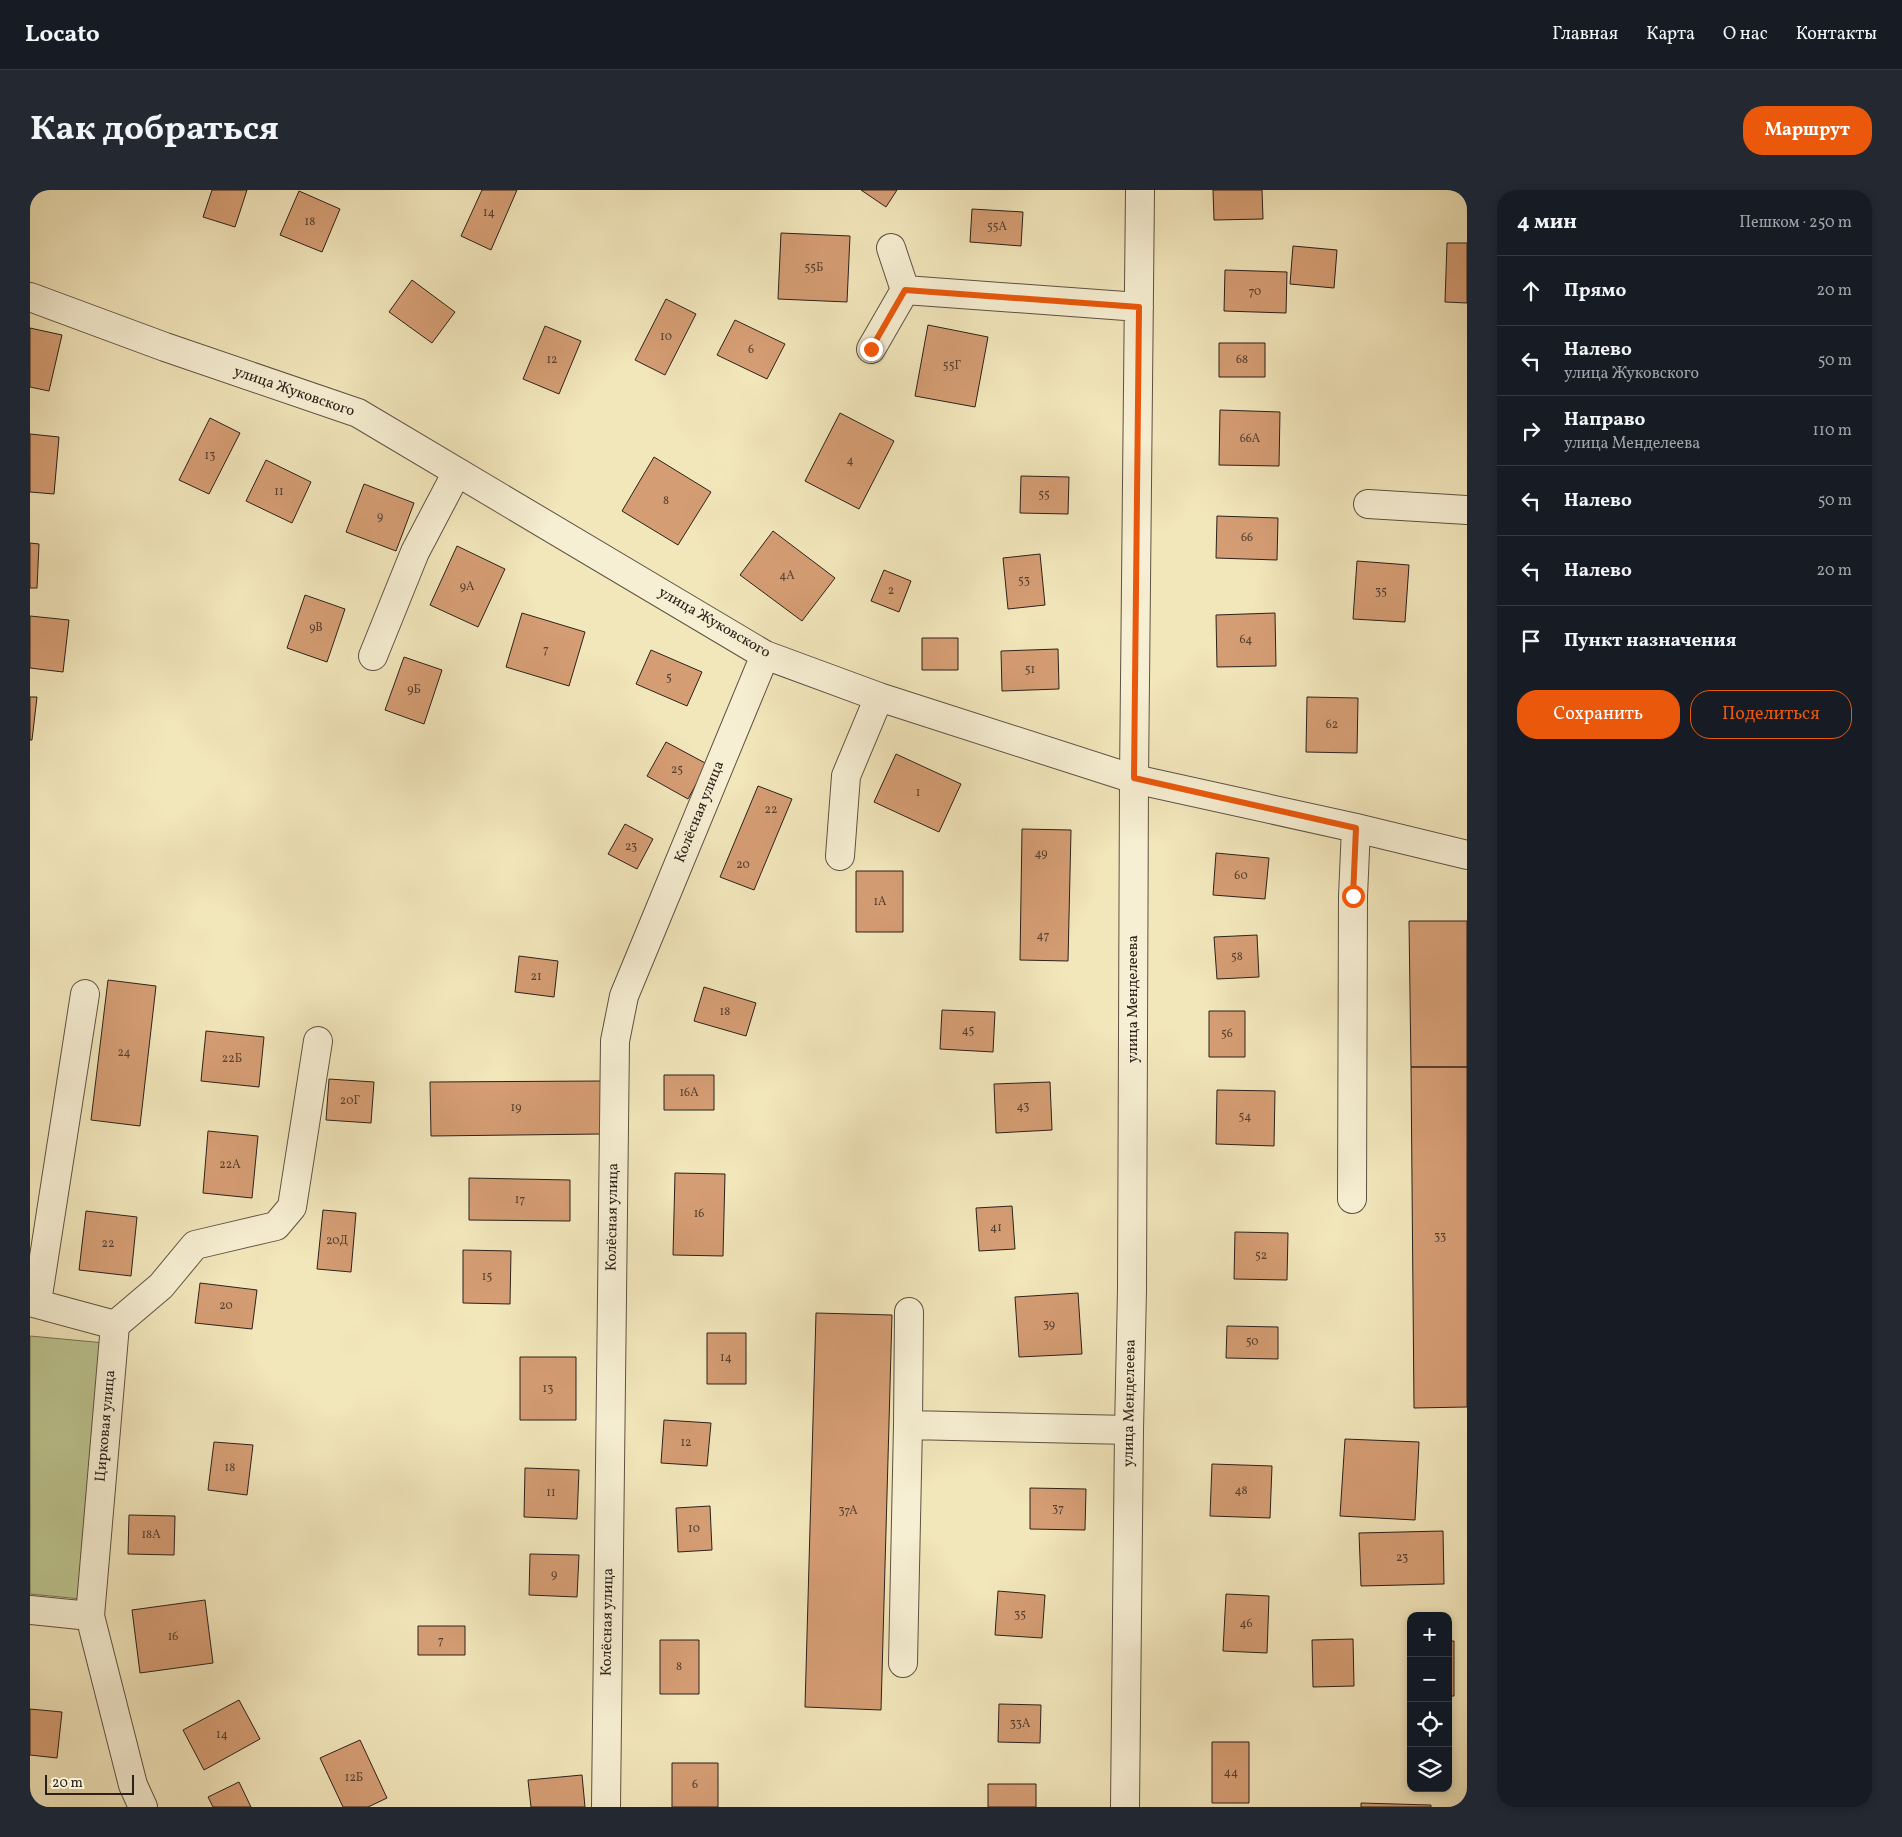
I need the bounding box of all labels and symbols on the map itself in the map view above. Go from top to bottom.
house number: 14 [483,205,495,221]
house number: 18 [305,214,315,230]
house number: 55А [987,219,1008,235]
house number: 55Б [805,260,823,276]
house number: 70 [1249,284,1261,300]
house number: 10 [660,329,672,345]
route end [860,338,883,361]
house number: 6 [748,342,754,358]
house number: 12 [546,352,558,368]
house number: 68 [1236,352,1248,368]
house number: 55Г [943,358,961,374]
street label: улица Жуковского [231,361,357,423]
house number: 66А [1240,431,1261,447]
house number: 13 [205,448,215,464]
house number: 4 [846,453,854,469]
house number: 11 [274,484,284,500]
house number: 55 [1038,487,1050,503]
house number: 8 [663,493,669,509]
house number: 9 [377,509,383,525]
house number: 66 [1241,530,1253,546]
house number: 4А [779,568,795,584]
house number: 53 [1018,573,1030,589]
house number: 9А [460,579,475,595]
street label: улица Жуковского [654,582,774,664]
house number: 2 [888,583,894,599]
house number: 35 [1375,584,1387,600]
house number: 9В [309,620,323,636]
house number: 64 [1240,632,1252,648]
house number: 7 [543,642,549,658]
house number: 51 [1025,662,1035,678]
house number: 5 [666,670,672,686]
house number: 9Б [407,682,421,698]
house number: 62 [1326,717,1338,733]
street label: Колёсная улица [670,758,730,866]
house number: 25 [671,762,683,778]
house number: 1 [916,785,920,801]
house number: 22 [765,802,777,818]
house number: 23 [625,839,637,855]
house number: 49 [1034,846,1048,862]
house number: 20 [736,857,750,873]
house number: 60 [1234,868,1248,884]
route start [1342,885,1365,908]
house number: 1А [873,894,887,910]
house number: 47 [1037,928,1050,944]
street label: улица Менделеева [1123,935,1144,1063]
house number: 58 [1231,949,1243,965]
house number: 21 [530,969,542,985]
house number: 18 [720,1004,730,1020]
house number: 45 [962,1023,975,1039]
house number: 56 [1221,1026,1233,1042]
house number: 24 [117,1045,131,1061]
house number: 22Б [222,1051,242,1067]
house number: 16А [679,1085,699,1101]
house number: 20Г [340,1093,360,1109]
house number: 43 [1017,1099,1029,1115]
house number: 19 [511,1100,521,1116]
house number: 54 [1239,1109,1251,1125]
house number: 22А [219,1157,241,1173]
street label: Колёсная улица [602,1163,624,1271]
house number: 17 [515,1192,525,1208]
house number: 16 [694,1206,704,1222]
house number: 41 [990,1220,1002,1236]
house number: 33 [1434,1229,1446,1245]
house number: 20Д [326,1233,348,1249]
house number: 22 [102,1236,114,1252]
house number: 52 [1255,1248,1267,1264]
house number: 15 [482,1269,492,1285]
house number: 20 [219,1298,233,1314]
house number: 39 [1043,1317,1055,1333]
house number: 50 [1246,1334,1258,1350]
street label: улица Менделеева [1118,1339,1142,1467]
house number: 14 [720,1350,732,1366]
street label: Цирковая улица [91,1369,121,1483]
house number: 13 [543,1381,553,1397]
house number: 12 [680,1435,692,1451]
house number: 18 [225,1460,235,1476]
house number: 48 [1234,1483,1248,1499]
house number: 11 [546,1485,556,1501]
house number: 37 [1052,1501,1064,1517]
house number: 37А [838,1503,858,1519]
house number: 10 [688,1521,700,1537]
house number: 18А [141,1527,161,1543]
house number: 23 [1396,1550,1408,1566]
house number: 9 [551,1567,557,1583]
street label: Колёсная улица [597,1568,619,1676]
house number: 35 [1014,1607,1026,1623]
house number: 46 [1239,1616,1253,1632]
house number: 16 [168,1629,178,1645]
house number: 7 [438,1633,444,1649]
house number: 8 [676,1659,682,1675]
house number: 33А [1010,1716,1031,1732]
house number: 14 [216,1727,228,1743]
house number: 44 [1224,1765,1238,1781]
house number: 12Б [345,1770,363,1786]
scale bar [45,1772,134,1795]
house number: 6 [692,1777,698,1793]

